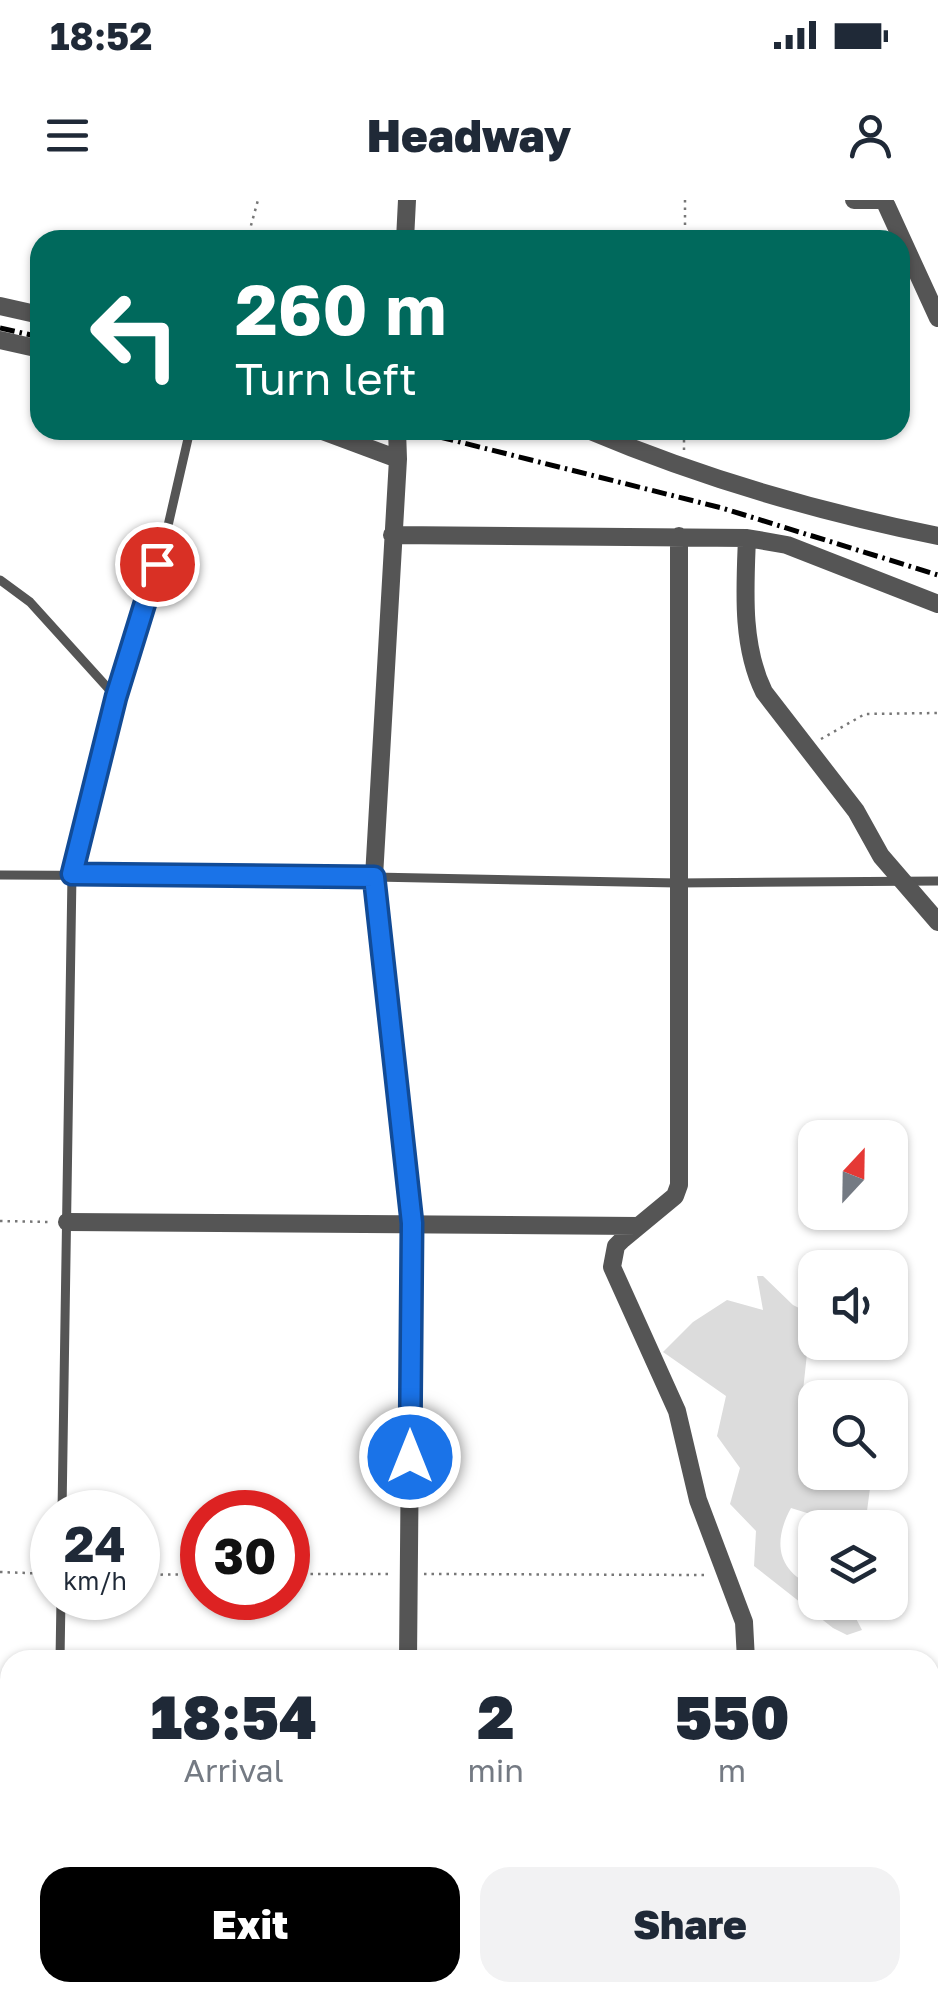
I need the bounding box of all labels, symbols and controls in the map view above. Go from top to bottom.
text: 18:52 [50,13,152,58]
icon: menu [40,108,95,163]
text: Headway [367,108,571,162]
icon: person [843,108,898,163]
text: 260 m [235,266,446,350]
icon: left [70,270,200,400]
text: Turn left [235,351,417,405]
pin [115,522,200,607]
icon: arrive [130,537,185,592]
north arrow [798,1120,908,1230]
map controls [798,1120,908,1620]
button: sound [798,1250,908,1360]
button: search [798,1380,908,1490]
position arrow [358,1405,462,1509]
speed limit sign: 30 [180,1490,310,1620]
button: layers [798,1510,908,1620]
text: 24 [64,1513,126,1573]
text: km/h [63,1565,127,1596]
text: 18:54 [150,1680,317,1752]
text: 2 [477,1680,514,1752]
text: 550 [674,1680,790,1752]
text: Arrival [184,1751,284,1789]
text: min [467,1751,524,1789]
text: m [718,1751,746,1789]
button: Exit [40,1867,460,1982]
button: Share [480,1867,900,1982]

